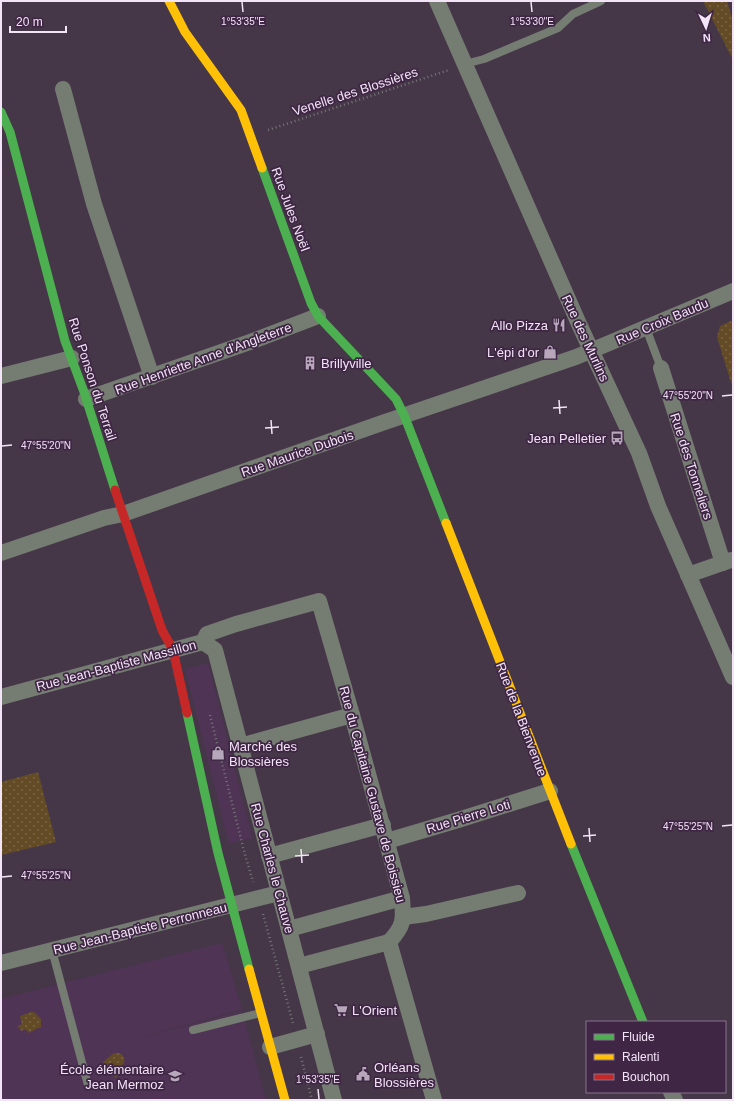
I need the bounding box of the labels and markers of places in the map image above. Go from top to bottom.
restaurant icon: Allo Pizza [551,317,567,333]
place label: Allo Pizza [491,318,549,333]
shop icon: L'épi d'or [542,344,558,360]
place label: L'épi d'or [487,345,540,360]
building icon: Brillyville [302,355,318,371]
place label: Brillyville [321,356,372,371]
bus stop icon: Jean Pelletier [609,430,625,446]
place label: Jean Pelletier [527,431,607,446]
place label: Marché des Blossières [229,739,297,769]
shop icon: Marché des Blossières [210,745,226,761]
supermarket icon: L'Orient [333,1002,349,1018]
place label: L'Orient [352,1003,398,1018]
place label: Orléans Blossières [374,1060,434,1090]
place label: École élémentaire Jean Mermoz [60,1062,164,1092]
public building icon: Orléans Blossières [355,1066,371,1082]
school or university icon: École élémentaire Jean Mermoz [167,1068,183,1084]

